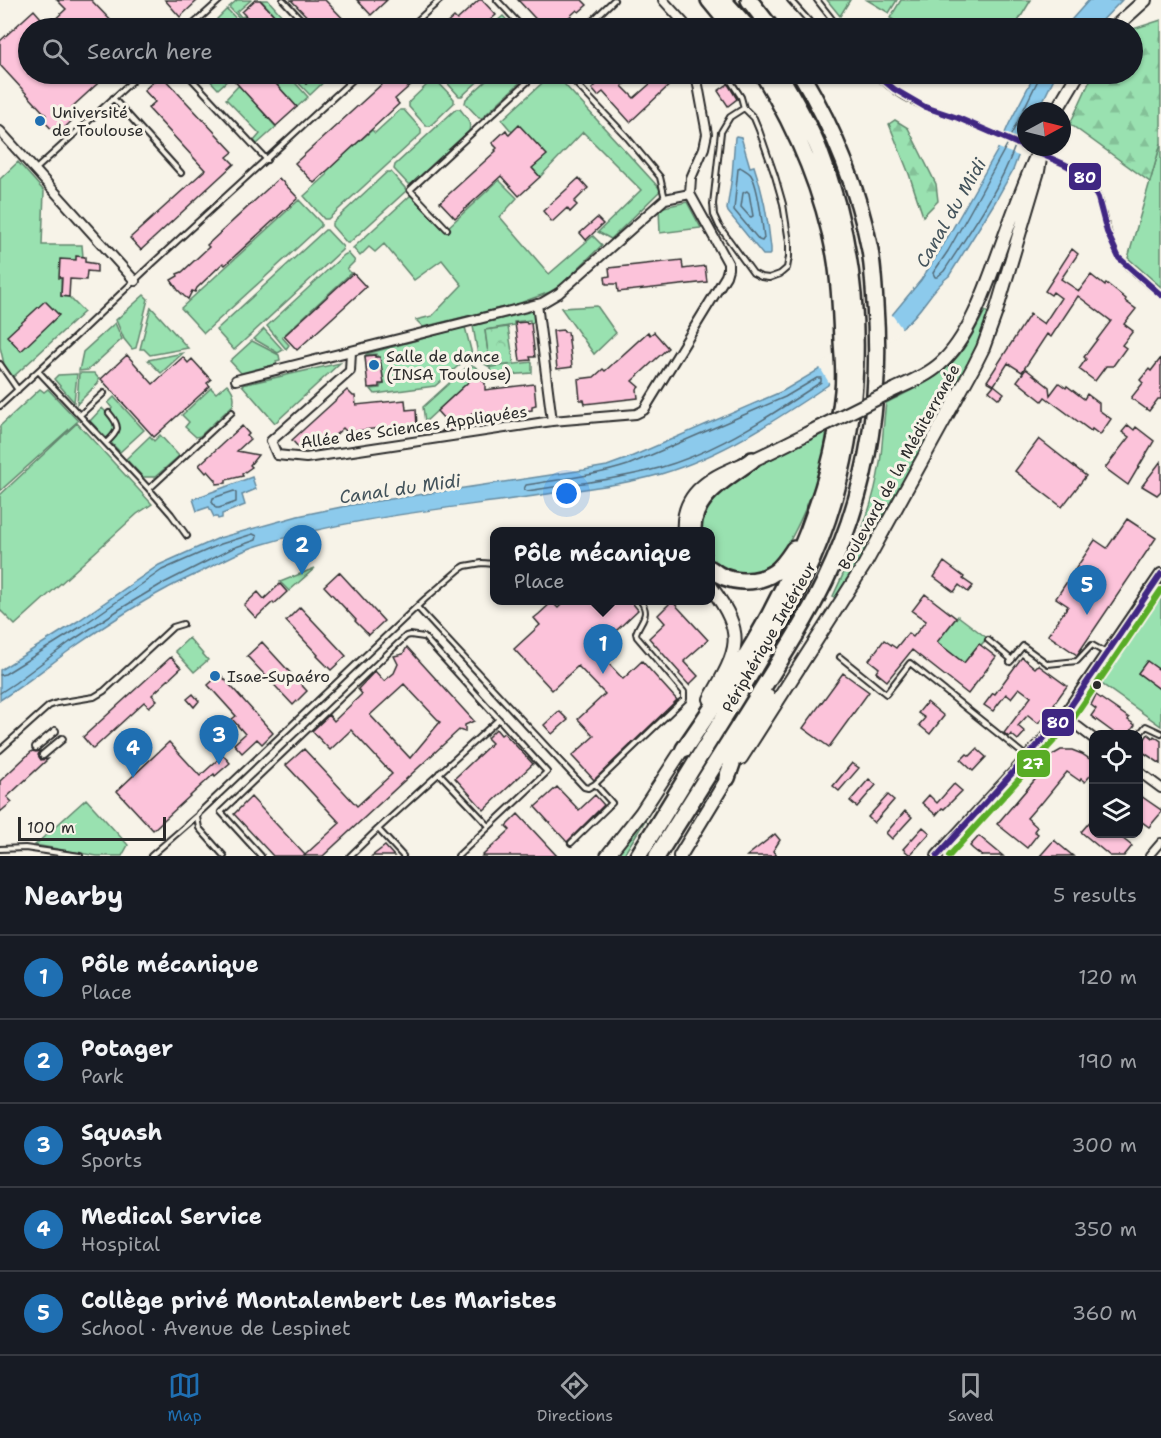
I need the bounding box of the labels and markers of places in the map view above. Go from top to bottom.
place label: Université de Toulouse [52,102,144,141]
marker: Université de Toulouse [33,114,47,128]
place label: Salle de dance (INSA Toulouse) [386,346,511,385]
marker: Salle de dance (INSA Toulouse) [367,358,381,372]
pin: 2 [282,526,322,575]
pin: 5 [1068,566,1106,615]
pin: 1 [584,624,622,674]
place label: Isae-Supaéro [227,666,330,687]
marker: Isae-Supaéro [208,669,222,683]
unlabelled marker [1091,679,1103,691]
pin: 3 [200,716,238,765]
pin: 4 [114,728,152,778]

